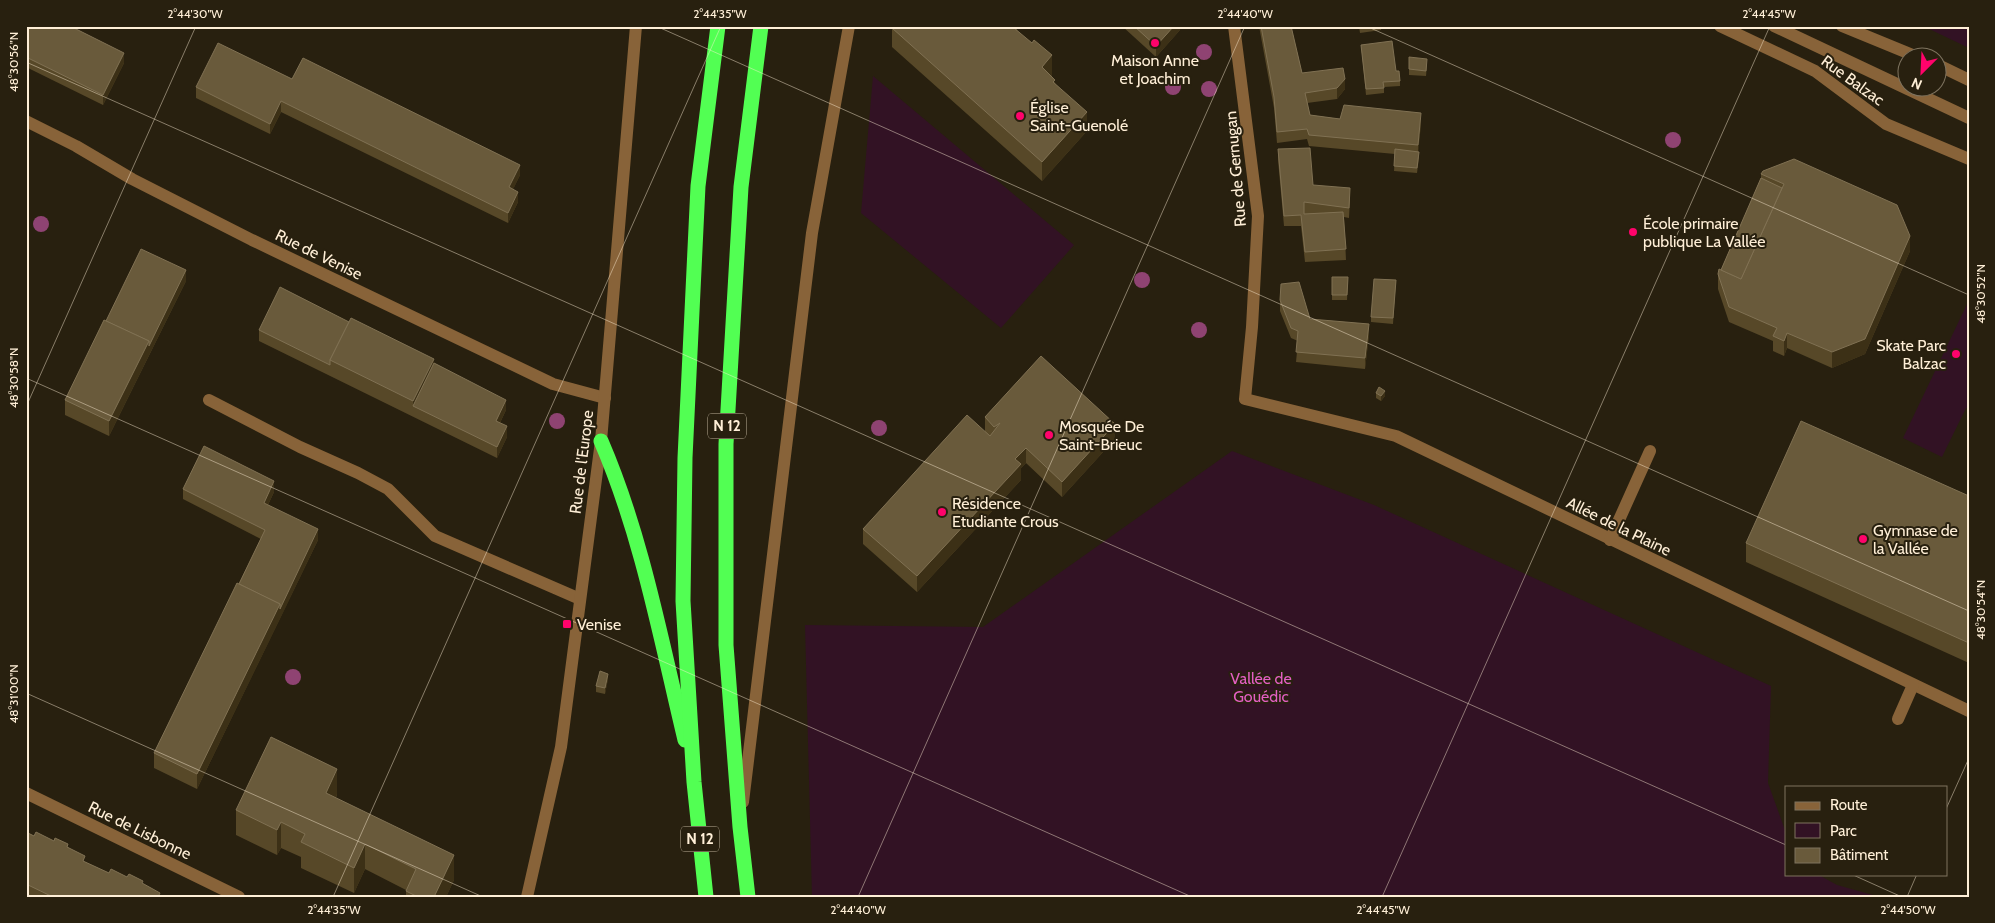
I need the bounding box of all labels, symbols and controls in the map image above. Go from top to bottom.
text: 2°44'30"W [167,6,223,21]
text: 2°44'35"W [693,6,747,21]
text: 2°44'40"W [1217,6,1273,21]
text: 2°44'45"W [1742,6,1796,21]
text: 48°30'56"N [6,32,21,92]
marker: Maison Anne et Joachim [1149,37,1161,49]
north arrow [1898,48,1948,98]
place label: Maison Anne et Joachim [1111,51,1199,88]
street label: Rue Balzac [1818,51,1888,110]
text: N [1909,74,1925,94]
place label: Église Saint-Guenolé [1030,98,1128,135]
marker: Église Saint-Guenolé [1014,110,1026,122]
street label: Rue de Gernugan [1221,110,1250,228]
place label: École primaire publique La Vallée [1643,214,1765,251]
street label: Rue de Venise [272,225,365,284]
marker: École primaire publique La Vallée [1627,226,1639,238]
text: 48°30'52"N [1973,264,1988,324]
place label: Skate Parc Balzac [1876,336,1946,373]
text: 48°30'58"N [6,348,21,408]
marker: Skate Parc Balzac [1950,348,1962,360]
street label: Rue de l'Europe [566,409,597,515]
road number: N 12 [708,414,746,438]
place label: Mosquée De Saint-Brieuc [1059,417,1144,454]
marker: Mosquée De Saint-Brieuc [1043,429,1055,441]
street label: Allée de la Plaine [1563,493,1674,560]
place label: Résidence Etudiante Crous [952,494,1059,531]
marker: Résidence Etudiante Crous [936,506,948,518]
place label: Gymnase de la Vallée [1873,521,1958,558]
marker: Gymnase de la Vallée [1857,533,1869,545]
text: 48°30'54"N [1973,580,1988,640]
place label: Venise [577,615,621,634]
marker: Venise [561,618,573,630]
text: 48°31'00"N [6,664,21,724]
park label: Vallée de Gouédic [1230,669,1292,706]
legend [1785,786,1948,876]
text: Route [1830,796,1868,814]
street label: Rue de Lisbonne [85,797,194,864]
text: Parc [1830,822,1857,840]
road number: N 12 [681,826,719,852]
text: Bâtiment [1830,846,1888,864]
text: 2°44'35"W [307,902,361,917]
text: 2°44'40"W [830,902,886,917]
text: 2°44'45"W [1356,902,1410,917]
text: 2°44'50"W [1880,902,1936,917]

